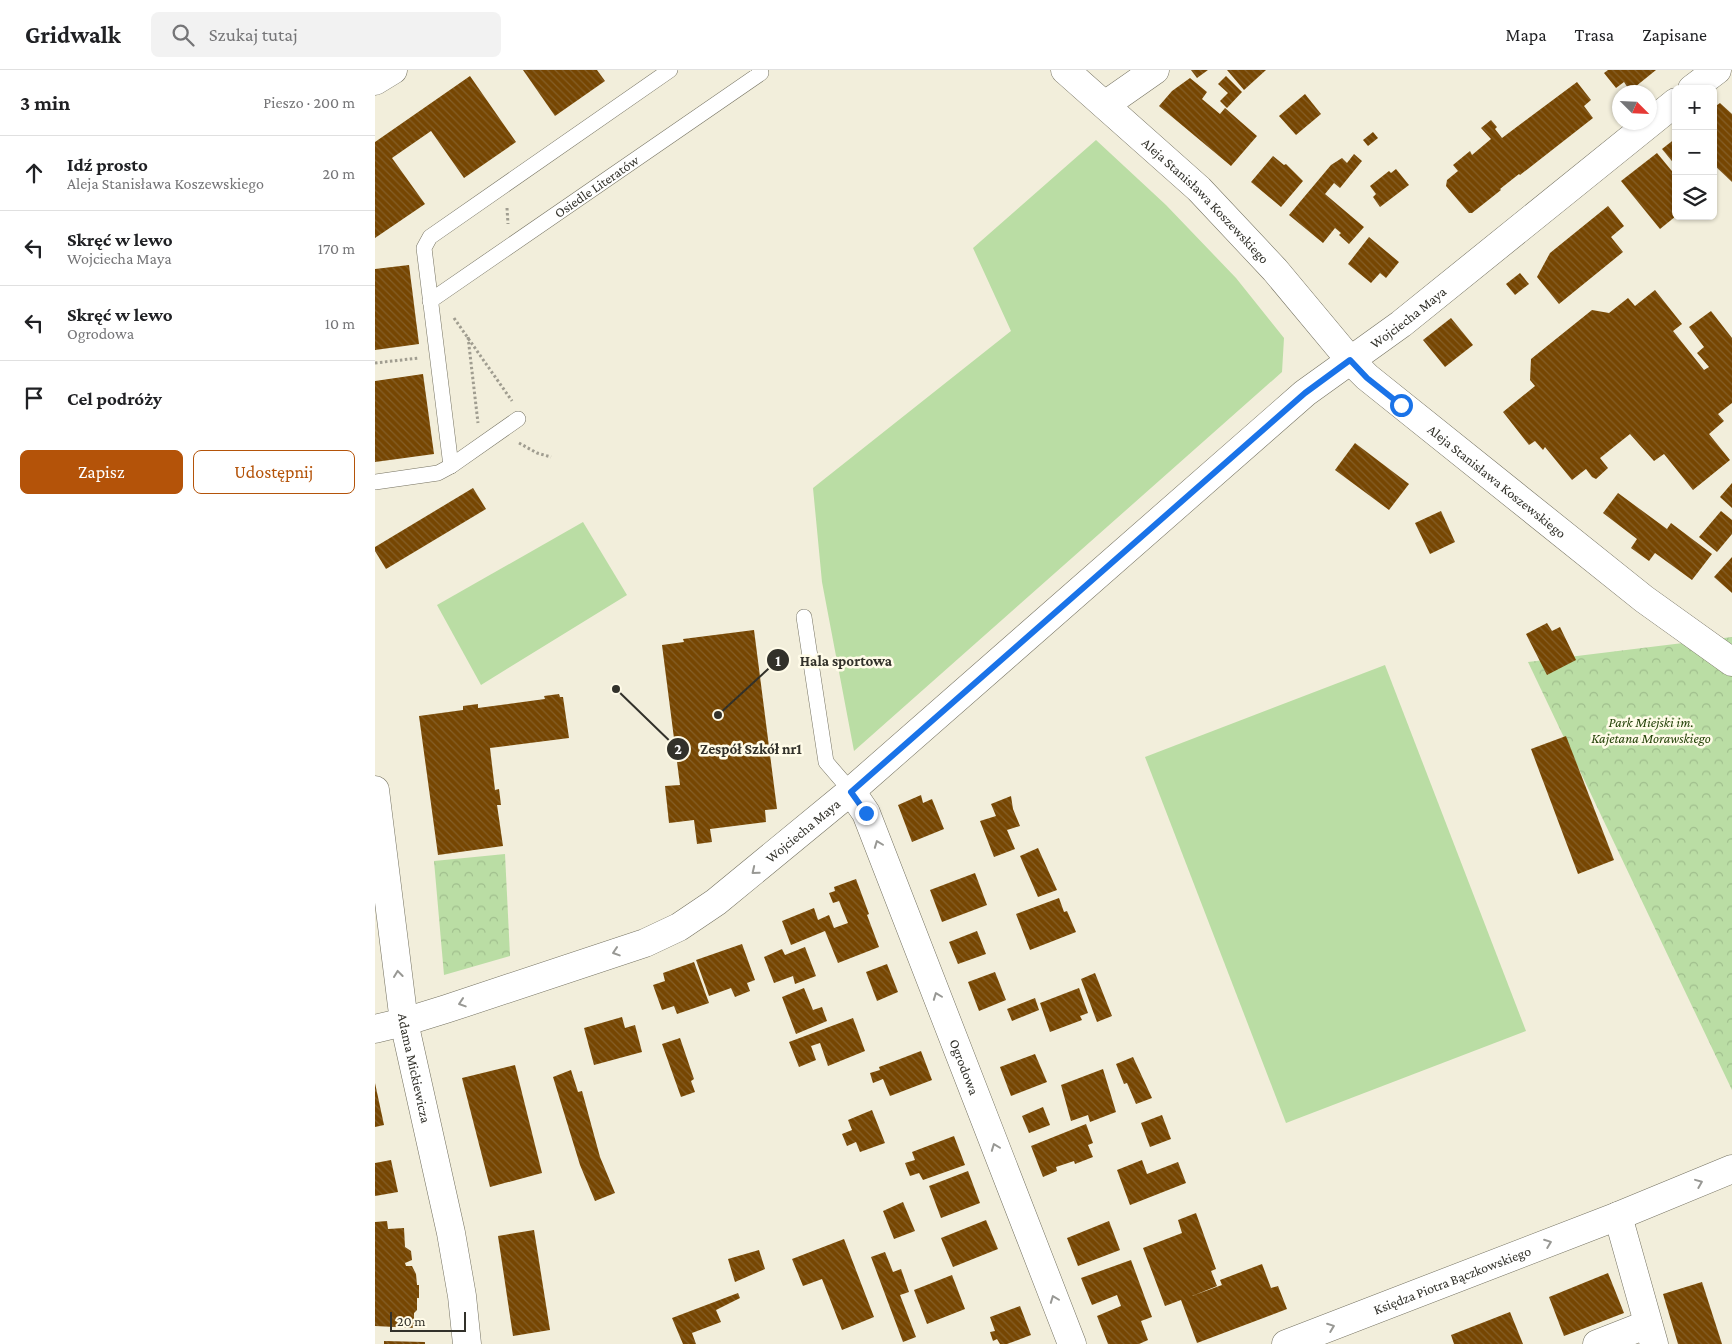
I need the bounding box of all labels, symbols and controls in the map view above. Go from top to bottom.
search box [151,12,501,57]
text: Gridwalk [25,21,121,48]
icon: search [169,21,197,49]
text: Szukaj tutaj [209,24,298,45]
text: Mapa [1506,25,1547,45]
text: Trasa [1575,25,1614,45]
text: Zapisane [1642,25,1707,45]
north arrow [1612,85,1657,130]
map controls [1672,85,1717,220]
button: + [1672,85,1717,130]
text: 3 min [20,91,70,115]
text: Pieszo · 200 m [263,94,355,111]
button: − [1672,130,1717,175]
street label: Aleja Stanisława Koszewskiego [1139,134,1273,267]
street label: Osiedle Literatów [551,151,642,221]
text: Idź prosto [67,154,148,175]
icon: ahead [20,159,48,187]
text: 20 m [322,165,355,182]
text: Aleja Stanisława Koszewskiego [67,175,264,192]
button: layers [1672,175,1717,220]
text: Skręć w lewo [67,229,173,250]
icon: left [20,234,48,262]
text: 170 m [318,240,355,257]
text: Wojciecha Maya [67,250,172,267]
street label: Wojciecha Maya [1367,283,1450,352]
text: Skręć w lewo [67,304,173,325]
icon: left [20,309,48,337]
text: 10 m [325,315,355,332]
text: Ogrodowa [67,325,134,342]
icon: arrive [20,384,48,412]
text: Cel podróży [67,388,162,409]
route start [1390,394,1413,417]
street label: Aleja Stanisława Koszewskiego [1425,421,1569,541]
button: Zapisz [20,450,183,494]
button: Udostępnij [193,450,355,494]
callout: Hala sportowa [765,645,902,675]
text: 1 [775,653,781,669]
text: Hala sportowa [800,653,893,669]
park label: Park Miejski im. Kajetana Morawskiego [1591,714,1711,747]
callout: Zespół Szkół nr1 [665,734,812,764]
text: 2 [674,741,682,757]
text: Zespół Szkół nr1 [700,741,802,757]
street label: Wojciecha Maya [762,795,844,866]
route end [855,802,878,825]
one-way arrow [874,840,884,849]
one-way arrow [752,865,761,873]
one-way arrow [613,946,621,956]
one-way arrow [393,969,404,977]
one-way arrow [933,992,943,1000]
one-way arrow [459,998,467,1008]
street label: Adama Mickiewicza [395,1012,434,1125]
street label: Ogrodowa [946,1037,983,1098]
one-way arrow [991,1143,1002,1152]
one-way arrow [1694,1178,1703,1189]
one-way arrow [1543,1239,1552,1249]
street label: Księdza Piotra Bączkowskiego [1371,1242,1533,1318]
one-way arrow [1050,1295,1060,1303]
scale bar [390,1309,466,1332]
text: 20 m [397,1313,425,1329]
one-way arrow [1326,1322,1335,1333]

